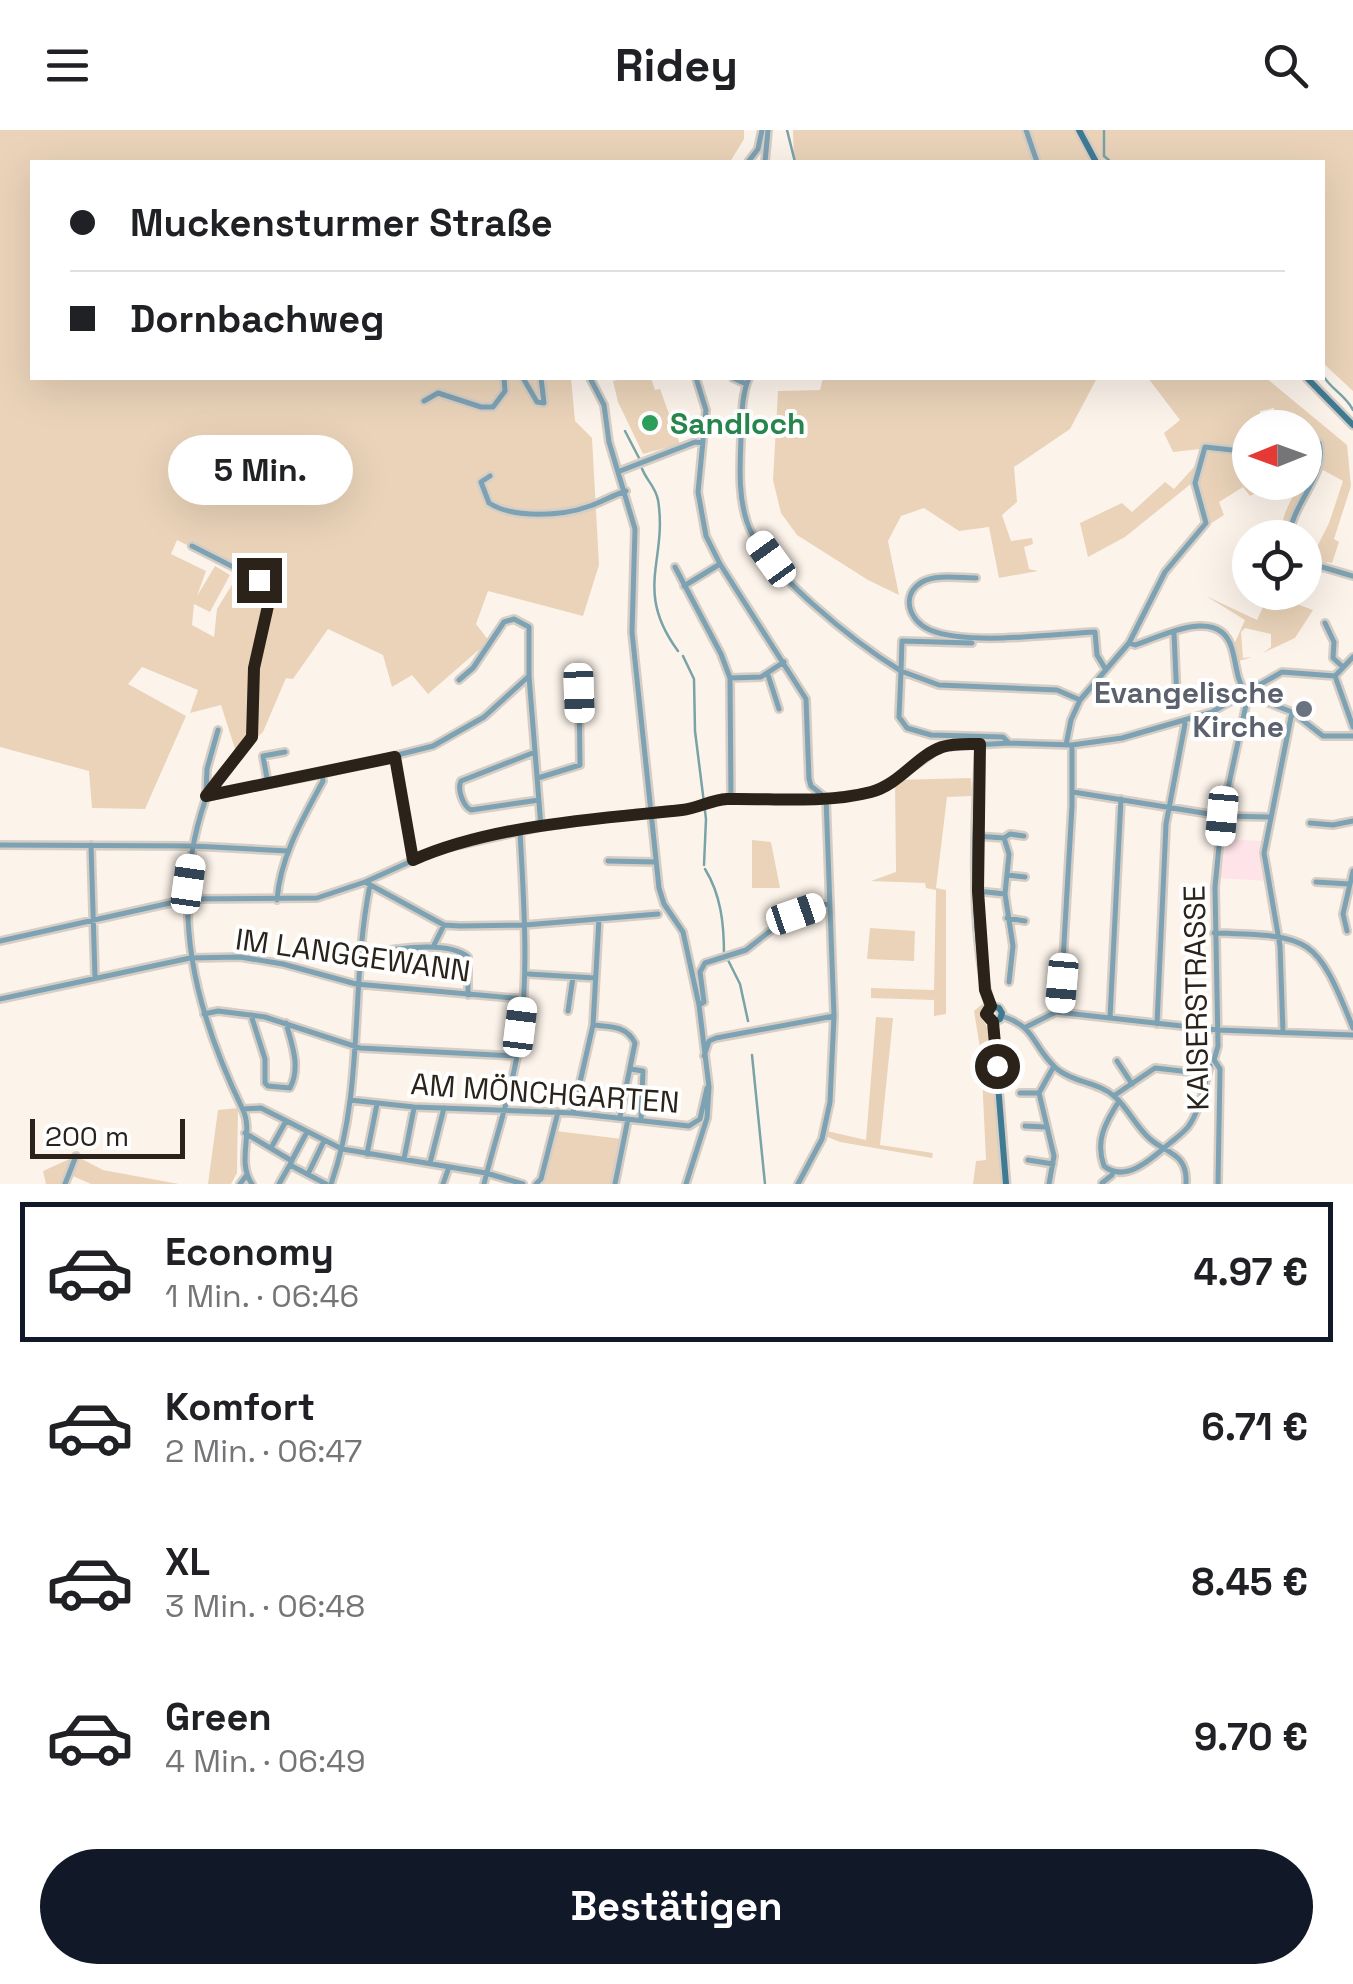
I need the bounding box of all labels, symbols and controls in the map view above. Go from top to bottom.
text: Ridey [615,37,738,94]
icon: menu [40,38,95,93]
icon: search [1258,38,1313,93]
text: Muckensturmer Straße [130,199,553,247]
text: Dornbachweg [130,295,384,343]
place label: Sandloch [670,404,806,443]
north arrow [1232,410,1322,500]
map controls [1232,410,1322,610]
marker: Sandloch [639,412,661,434]
callout: 5 Min. [166,435,352,505]
text: 5 Min. [214,450,307,490]
button: locate [1232,520,1322,610]
car [741,526,801,592]
route end [237,558,282,603]
car [563,662,595,724]
place label: Evangelische Kirche [1094,673,1284,746]
marker: Evangelische Kirche [1293,698,1315,720]
car [1204,785,1240,847]
car [169,852,207,916]
street label: KAISERSTRASSE [1175,885,1217,1111]
car [763,890,829,938]
street label: IM LANGGEWANN [233,919,473,991]
car [1044,952,1080,1014]
car [501,995,539,1059]
route start [975,1044,1020,1089]
street label: AM MÖNCHGARTEN [409,1064,681,1122]
scale bar [30,1114,185,1158]
text: 200 m [45,1118,129,1154]
icon: car [45,1227,135,1317]
text: Economy [165,1228,334,1276]
text: 4.97 € [1193,1248,1308,1296]
text: 1 Min. · 06:46 [165,1276,359,1316]
icon: car [45,1382,135,1472]
text: Komfort [165,1383,315,1431]
text: 6.71 € [1201,1403,1308,1451]
text: 2 Min. · 06:47 [165,1431,362,1471]
icon: car [45,1537,135,1627]
text: XL [165,1538,210,1586]
text: 8.45 € [1191,1558,1308,1606]
text: 3 Min. · 06:48 [165,1586,365,1626]
icon: car [45,1692,135,1782]
text: Green [165,1693,272,1741]
text: 9.70 € [1194,1713,1308,1761]
text: 4 Min. · 06:49 [165,1741,366,1781]
button: Bestätigen [40,1849,1313,1964]

